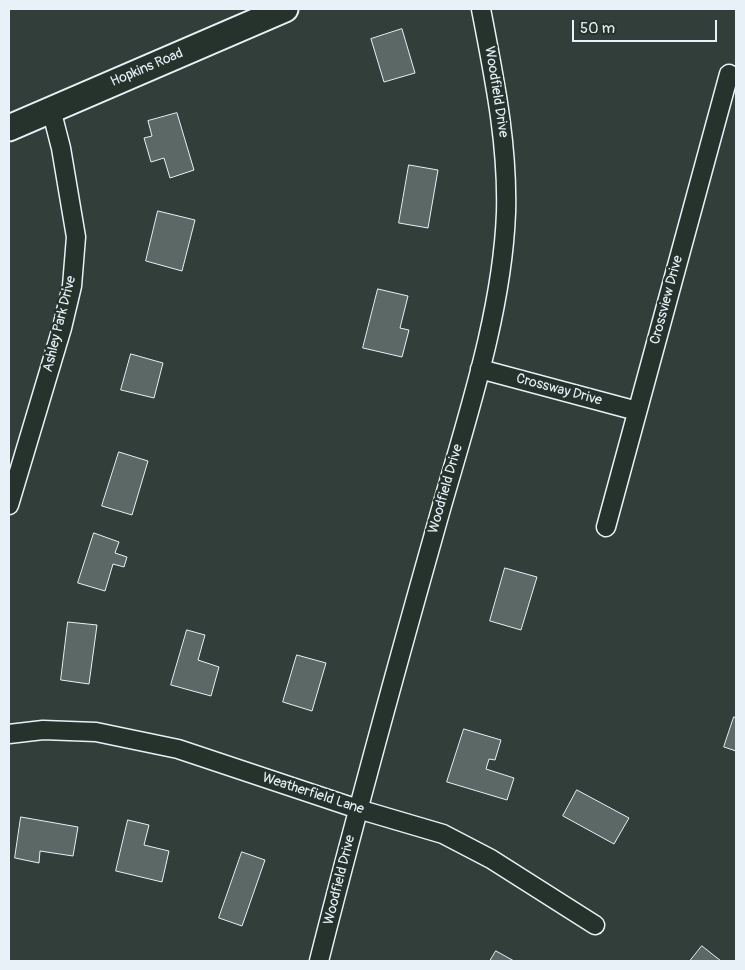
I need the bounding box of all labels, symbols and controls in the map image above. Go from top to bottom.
scale bar [575,10,720,42]
text: 50 m [580,19,615,38]
street label: Hopkins Road [108,45,186,91]
street label: Woodfield Drive [481,45,511,139]
street label: Crossview Drive [647,254,687,346]
street label: Ashley Park Drive [40,274,80,374]
street label: Crossway Drive [514,370,604,410]
street label: Woodfield Drive [425,442,467,536]
street label: Weatherfield Lane [260,770,366,818]
street label: Woodfield Drive [321,833,359,927]

